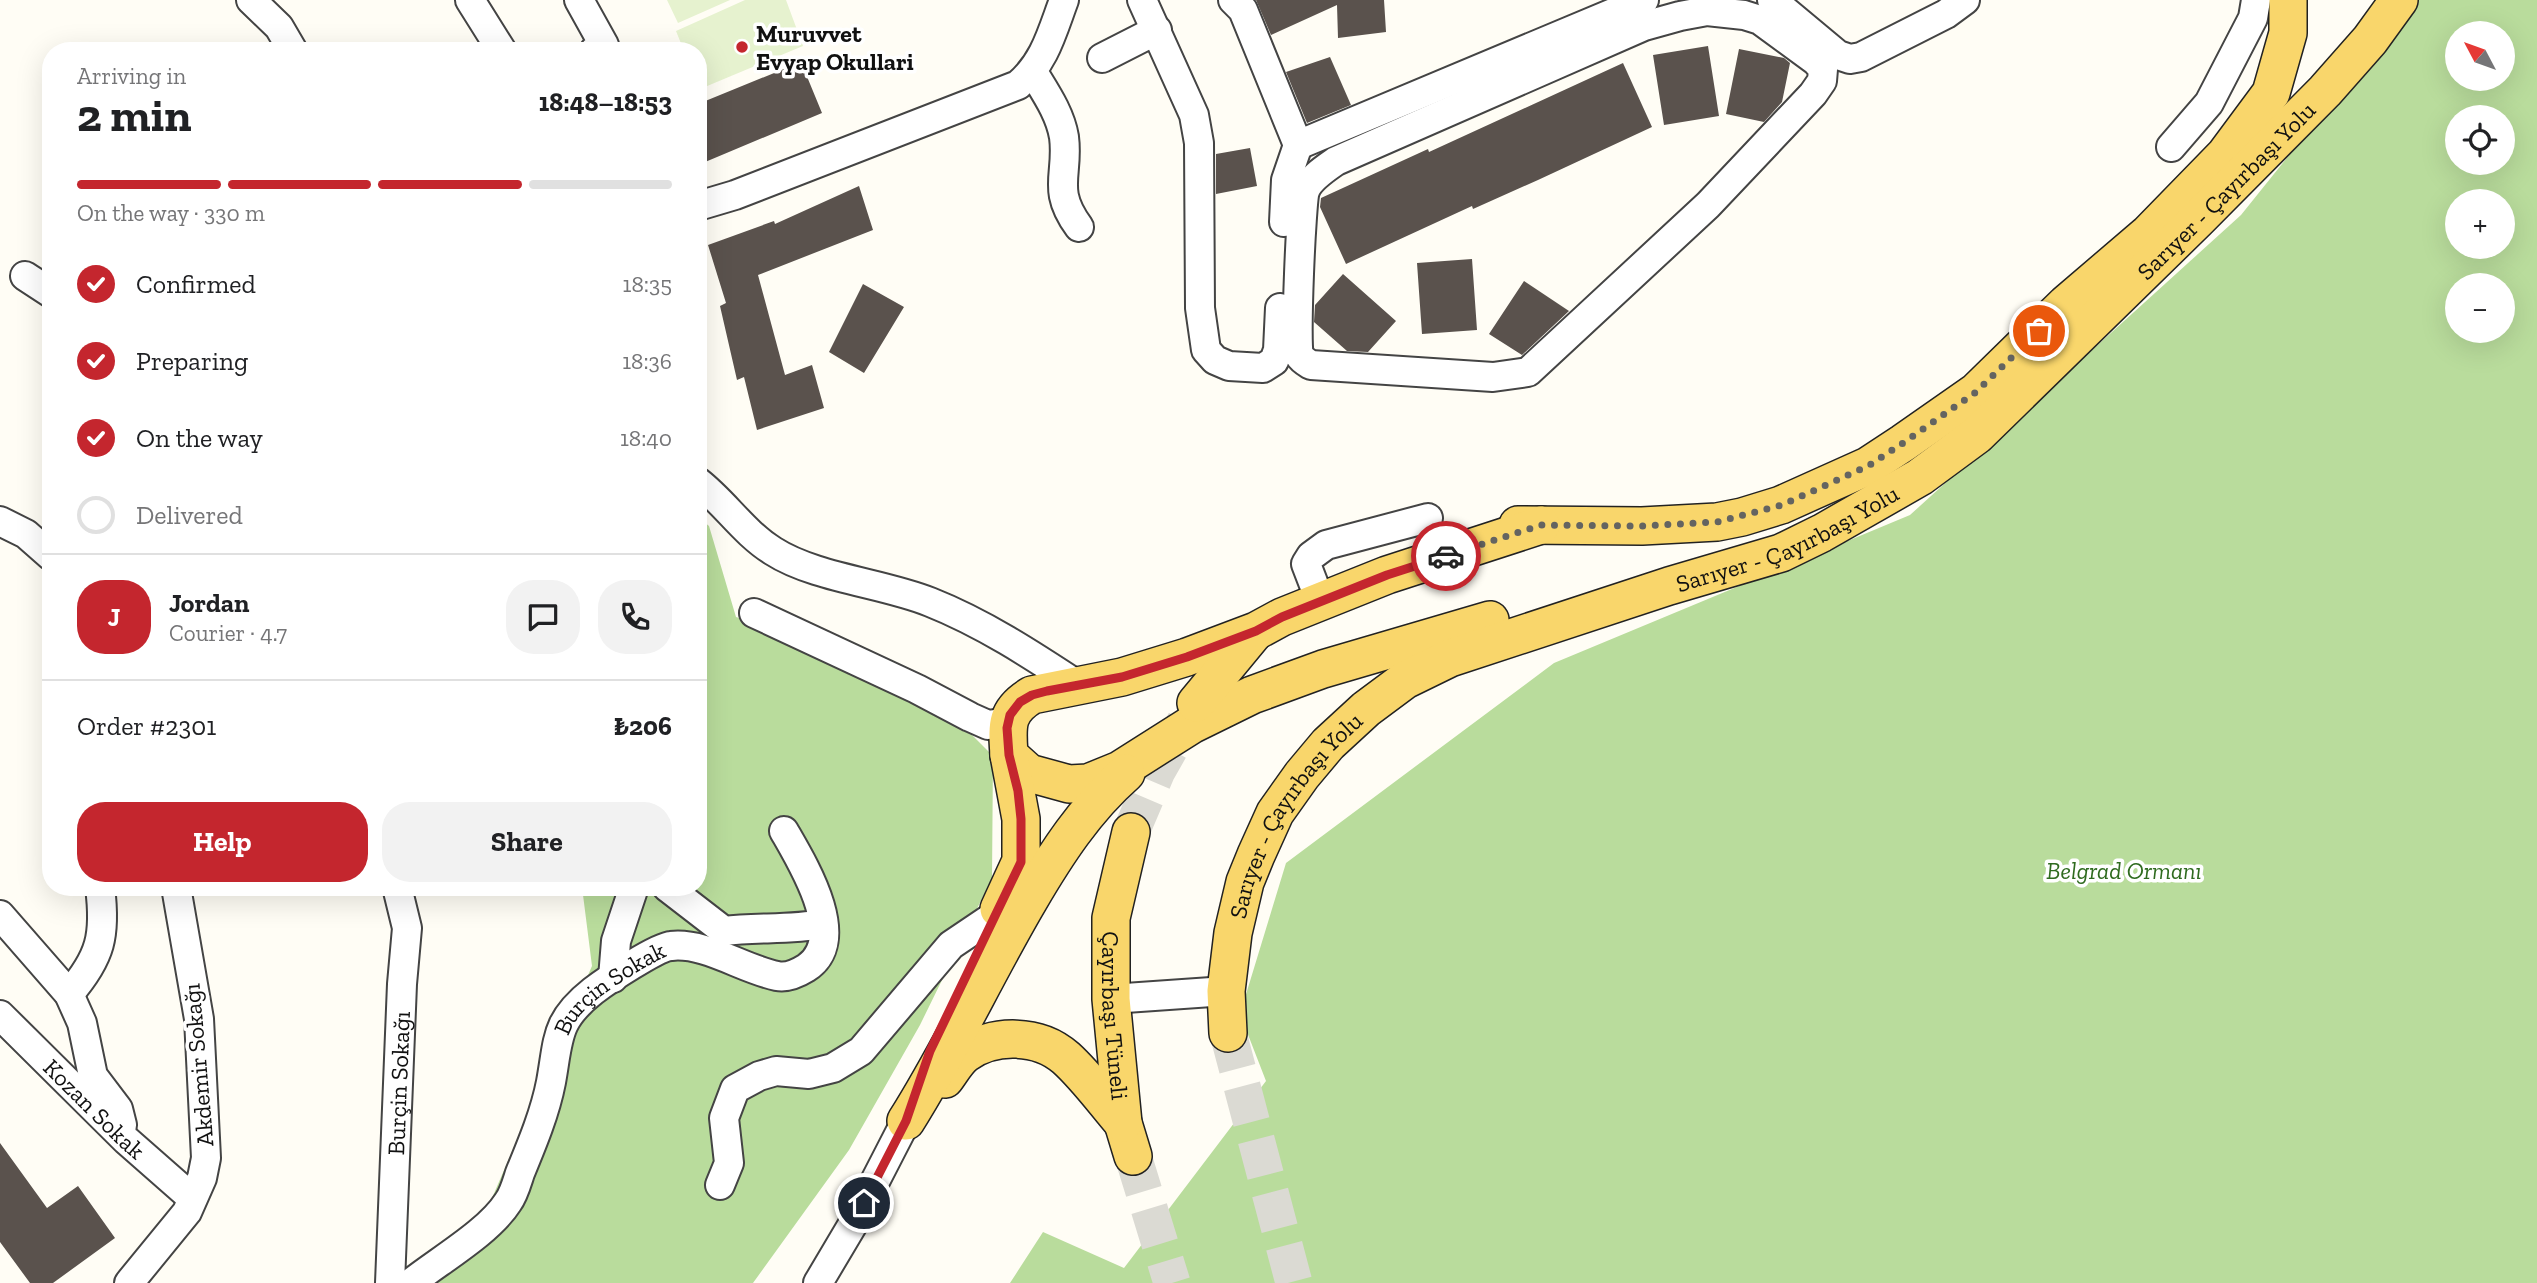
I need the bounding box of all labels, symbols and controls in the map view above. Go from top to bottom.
place label: Muruvvet Evyap Okullari [756,19,914,76]
north arrow [2445,21,2515,91]
map controls [2445,21,2515,343]
marker: Muruvvet Evyap Okullari [734,39,750,55]
text: Arriving in [77,62,186,90]
text: 18:48–18:53 [539,86,672,118]
text: 2 min [77,88,192,143]
street label: Sarıyer - Çayırbaşı Yolu [2130,95,2321,285]
button: locate [2445,105,2515,175]
button: + [2445,189,2515,259]
text: On the way · 330 m [77,199,265,227]
icon: check [77,265,115,303]
text: Confirmed [136,268,256,300]
text: 18:35 [623,270,672,298]
button: − [2445,273,2515,343]
pin [2009,301,2069,361]
icon: bag [2020,312,2058,350]
icon: check [77,342,115,380]
text: Preparing [136,345,248,377]
text: 18:36 [622,347,672,375]
icon: check [77,419,115,457]
text: On the way [136,422,263,454]
text: 18:40 [620,424,672,452]
street label: Sarıyer - Çayırbaşı Yolu [1672,478,1904,598]
text: Delivered [136,499,243,531]
courier [1411,521,1481,591]
icon: car [1427,537,1465,575]
button: chat [506,580,580,654]
button: phone [598,580,672,654]
text: Jordan [169,587,249,619]
text: J [108,601,120,633]
text: Courier · 4.7 [169,619,287,647]
street label: Sarıyer - Çayırbaşı Yolu [1222,705,1368,921]
text: Order #2301 [77,710,216,742]
text: ₺206 [613,710,672,742]
button: Help [77,802,368,882]
button: Share [382,802,672,882]
park label: Belgrad Ormanı [2046,856,2202,885]
street label: Çayırbaşı Tüneli [1097,931,1135,1101]
street label: Burçin Sokak [547,934,670,1039]
street label: Akdemir Sokağı [176,982,220,1148]
street label: Burçin Sokağı [381,1010,415,1156]
street label: Kozan Sokak [38,1052,152,1165]
pin [834,1173,894,1233]
icon: home [845,1184,883,1222]

